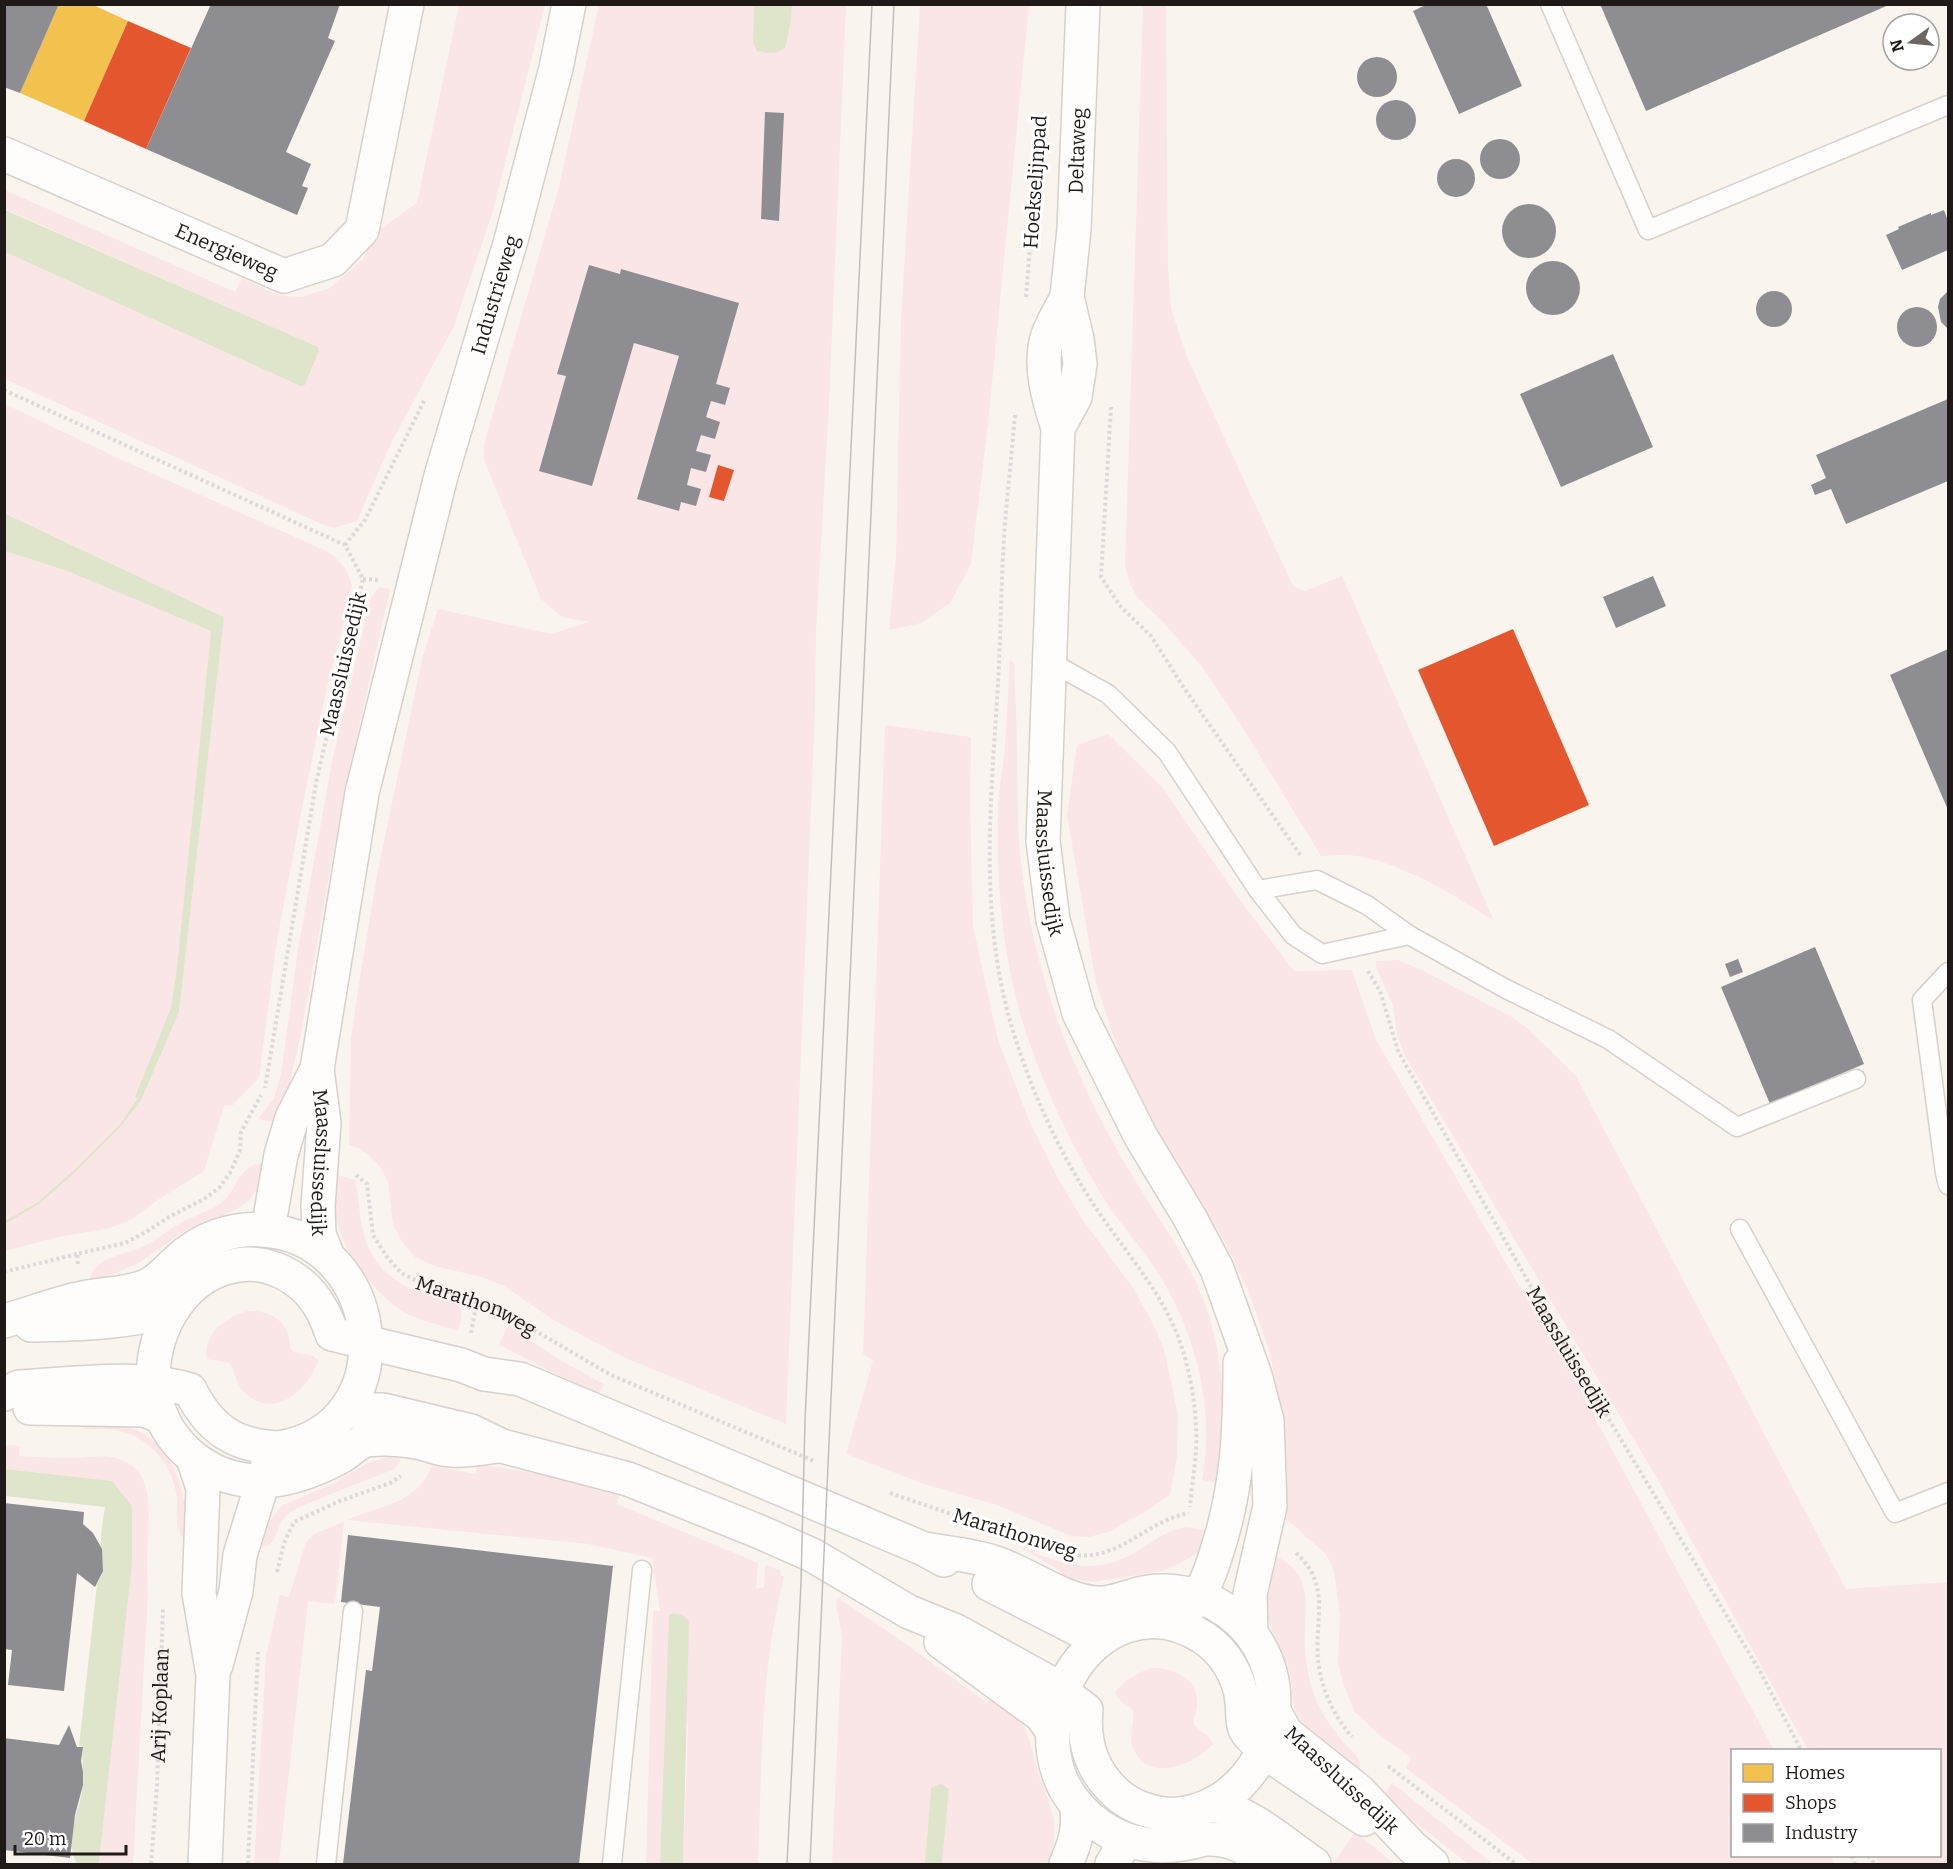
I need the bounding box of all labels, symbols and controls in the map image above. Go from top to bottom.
north arrow [1881,12,1941,72]
text: N [1886,37,1908,54]
street label: Deltaweg [1063,107,1091,194]
street label: Hoekselijnpad [1018,114,1053,250]
street label: Energieweg [172,218,282,284]
street label: Industrieweg [466,232,524,357]
street label: Maassluissedijk [315,589,372,739]
street label: Maassluissedijk [1031,789,1069,939]
street label: Maassluissedijk [305,1088,337,1237]
street label: Marathonweg [413,1270,541,1341]
street label: Maassluissedijk [1521,1282,1617,1422]
street label: Marathonweg [950,1503,1080,1563]
street label: Arij Koplaan [146,1647,174,1763]
street label: Maassluissedijk [1279,1721,1405,1840]
legend [1731,1749,1941,1857]
text: Homes [1785,1762,1845,1784]
text: Shops [1785,1792,1837,1814]
scale bar [15,1818,126,1856]
text: Industry [1785,1822,1858,1844]
text: 20 m [24,1828,66,1850]

